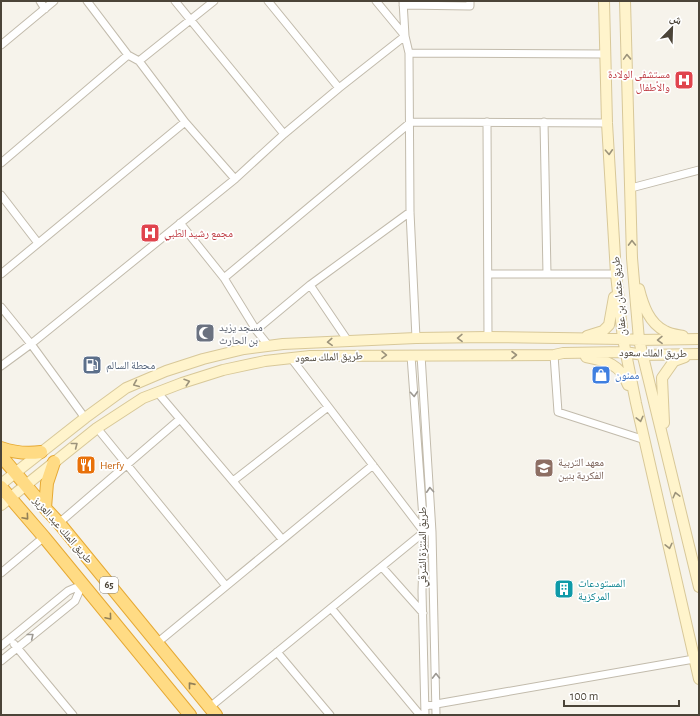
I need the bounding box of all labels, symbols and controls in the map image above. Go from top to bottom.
north arrow [652,8,692,48]
text: ش [667,12,684,29]
one-way arrow [622,54,631,60]
place label: مستشفى الولادة والأطفال [608,69,670,94]
hospital icon: مستشفى الولادة والأطفال [673,69,695,91]
one-way arrow [605,149,613,155]
hospital icon: مجمع رشيد الطبي [139,222,161,244]
place label: مجمع رشيد الطبي [164,228,233,241]
one-way arrow [628,240,636,246]
street label: طريق عثمان بن عفان [610,256,629,336]
mosque icon: مسجد يزيد بن الحارث [194,322,216,344]
place label: مسجد يزيد بن الحارث [219,322,263,347]
one-way arrow [457,333,463,342]
one-way arrow [657,336,663,344]
one-way arrow [327,338,333,346]
street label: طريق الملك سعود [619,347,687,360]
street label: طريق الملك سعود [295,350,363,365]
one-way arrow [381,351,387,359]
one-way arrow [511,351,517,359]
fuel station icon: محطة السالم [81,354,103,376]
place label: محطة السالم [106,360,155,373]
shop icon: ممنون [590,364,612,386]
place label: ممنون [615,370,639,382]
one-way arrow [183,378,190,387]
one-way arrow [133,379,141,387]
one-way arrow [409,391,418,397]
one-way arrow [635,416,644,423]
one-way arrow [70,443,77,450]
restaurant icon: Herfy [75,454,97,476]
school or university icon: معهد التربية الفكرية بنين [533,457,555,479]
place label: معهد التربية الفكرية بنين [558,457,604,482]
place label: Herfy [100,460,124,471]
one-way arrow [425,487,434,493]
one-way arrow [672,491,680,498]
street label: طريق الملك عبد العزيز [30,494,95,566]
street label: طريق المنتزة الشرقي [417,507,430,587]
one-way arrow [22,512,29,519]
one-way arrow [664,542,673,549]
road number: 65 [100,577,118,593]
building icon: المستودعات المركزية [553,578,575,600]
place label: المستودعات المركزية [578,578,625,602]
one-way arrow [104,612,111,620]
one-way arrow [27,634,34,641]
one-way arrow [432,673,440,679]
one-way arrow [189,682,196,689]
scale bar [564,682,679,708]
text: 100 m [570,690,598,702]

